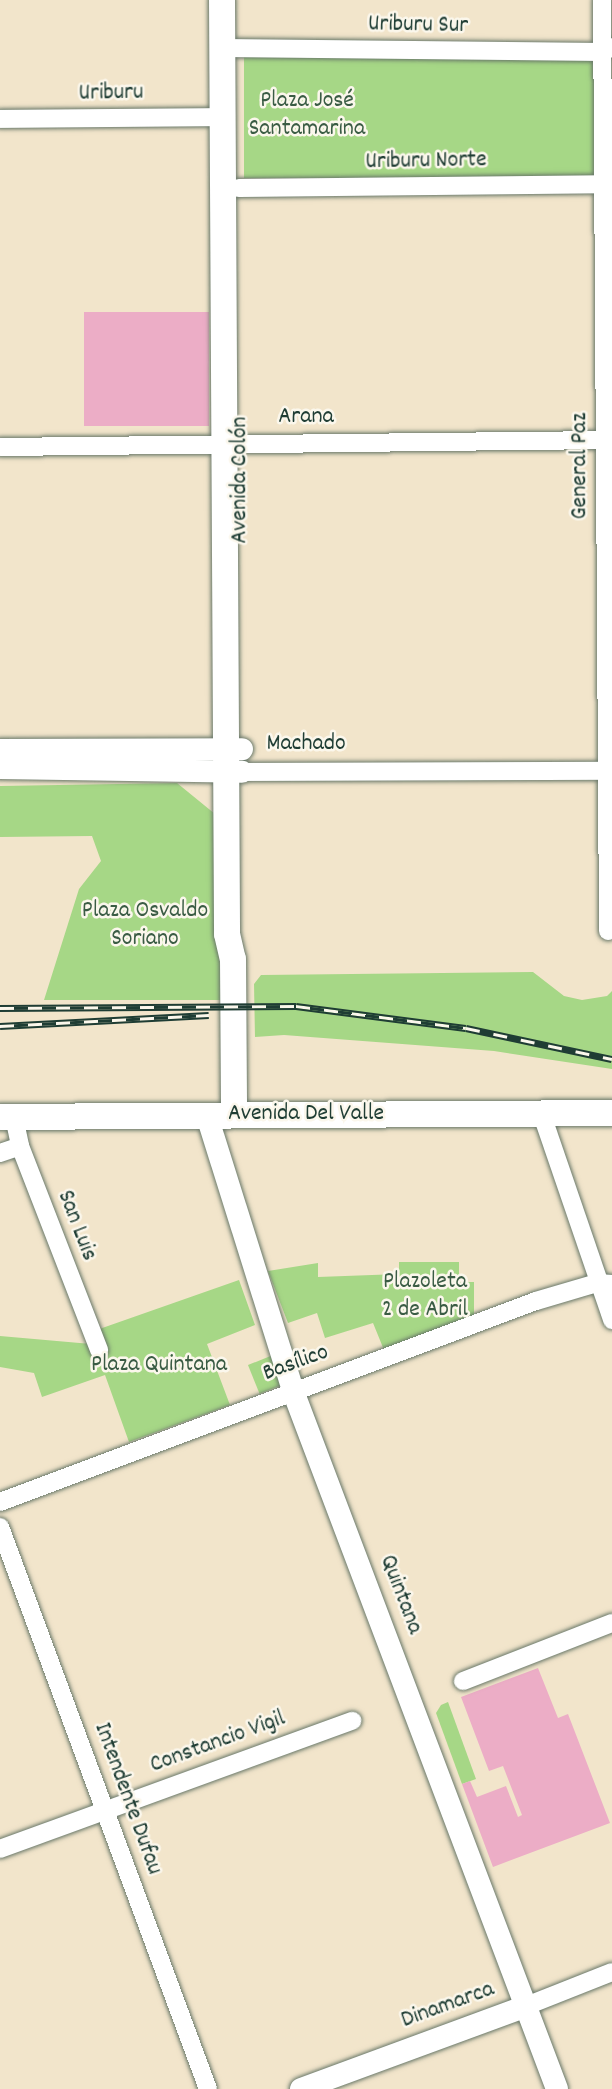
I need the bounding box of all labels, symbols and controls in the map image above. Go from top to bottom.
street label: Uriburu Sur [368,11,468,41]
street label: Uriburu [78,79,144,109]
park label: Plaza José Santamarina [249,88,365,144]
street label: Uriburu Norte [365,147,487,177]
street label: Arana [278,404,334,432]
street label: General Paz [567,413,595,519]
street label: Avenida Colón [227,416,255,544]
street label: Machado [266,731,346,759]
park label: Plaza Osvaldo Soriano [82,898,208,954]
street label: Avenida Del Valle [228,1101,384,1129]
street label: San Luis [49,1187,103,1265]
park label: Plazoleta 2 de Abril [382,1269,468,1325]
street label: Basílico [259,1339,333,1389]
park label: Plaza Quintana [91,1352,227,1380]
street label: Quintana [372,1551,428,1639]
street label: Constancio Vigil [146,1705,290,1781]
street label: Intendente Dufau [86,1719,168,1879]
street label: Dinamarca [398,1976,498,2036]

